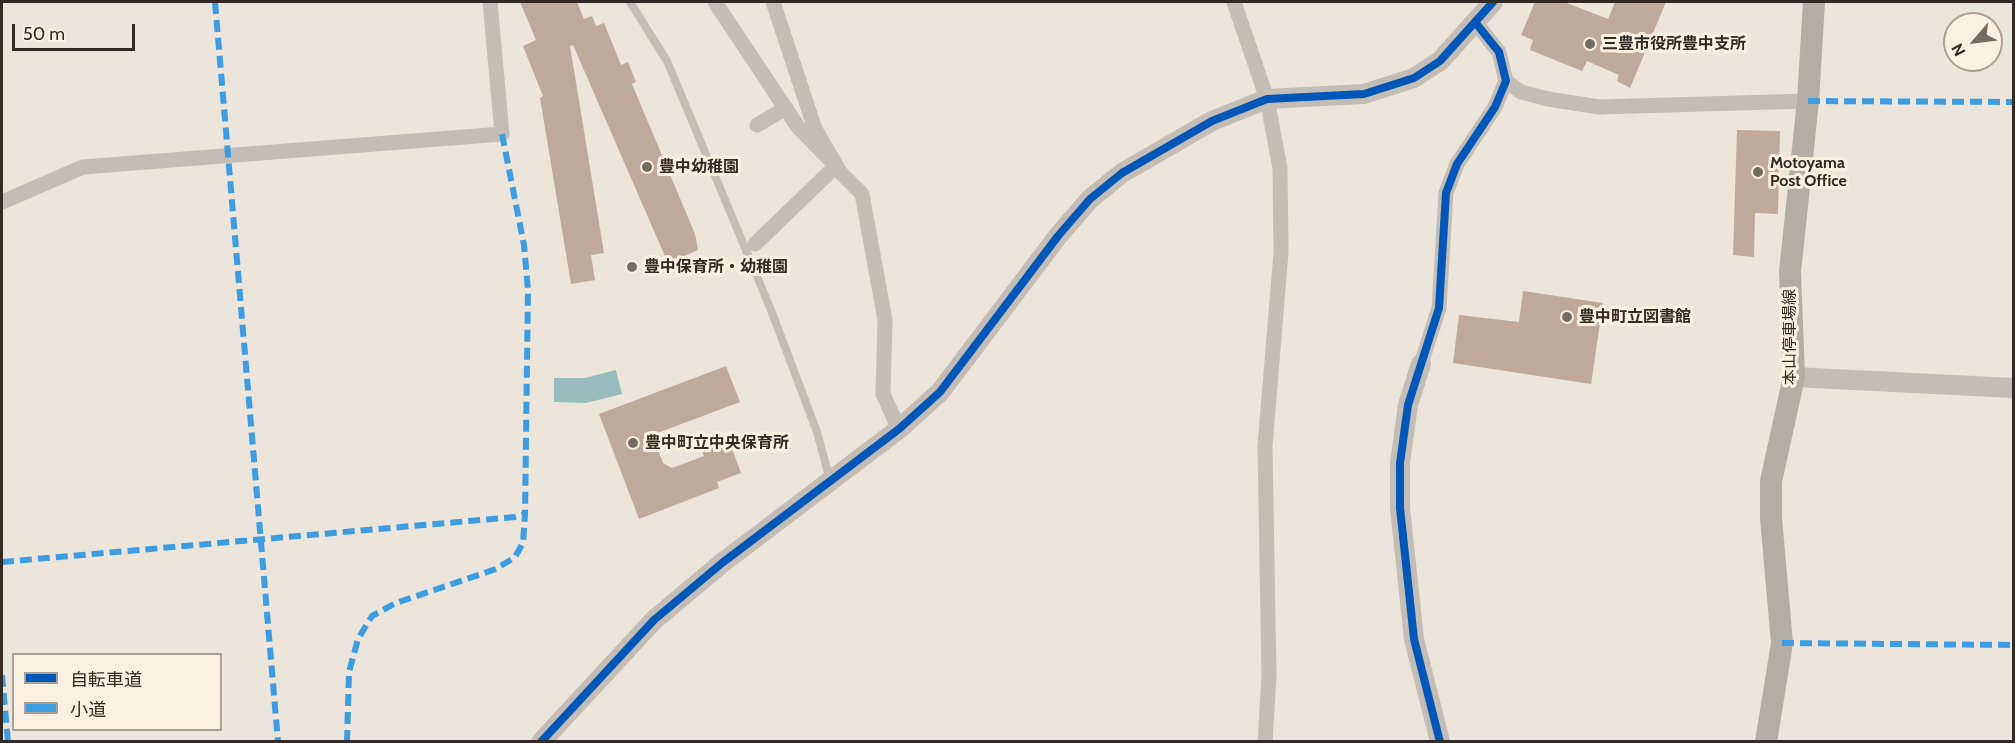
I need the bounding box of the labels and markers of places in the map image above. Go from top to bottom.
place label: 三豊市役所豊中支所 [1602,34,1746,54]
marker: 三豊市役所豊中支所 [1583,37,1597,51]
place label: Motoyama Post Office [1770,153,1847,191]
place label: 豊中幼稚園 [659,157,739,177]
marker: 豊中幼稚園 [640,160,654,174]
marker: Motoyama Post Office [1751,165,1765,179]
place label: 豊中保育所・幼稚園 [644,257,788,277]
marker: 豊中保育所・幼稚園 [625,260,639,274]
place label: 豊中町立図書館 [1579,307,1691,327]
marker: 豊中町立図書館 [1560,310,1574,324]
place label: 豊中町立中央保育所 [645,433,789,453]
marker: 豊中町立中央保育所 [626,436,640,450]

